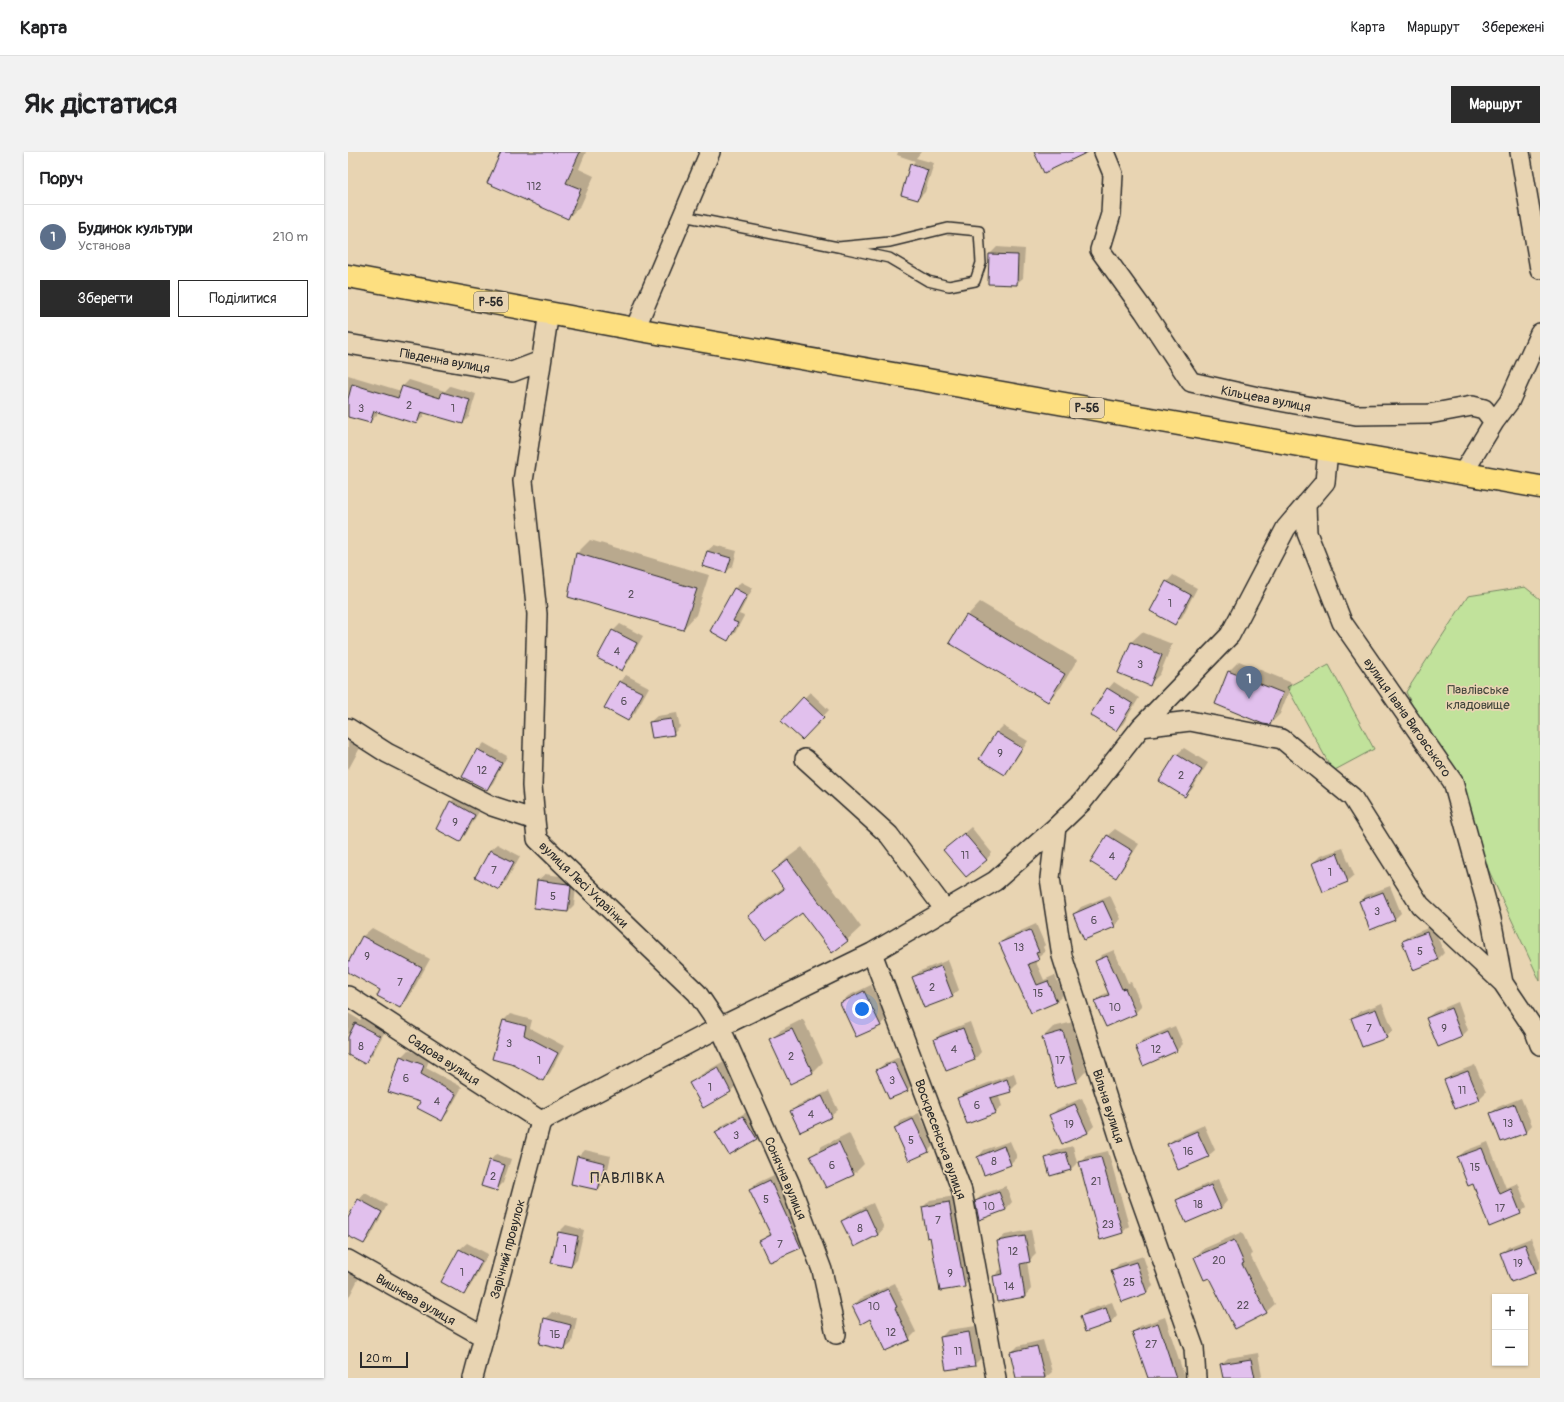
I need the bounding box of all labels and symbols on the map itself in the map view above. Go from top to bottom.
house number: 112 [527,180,541,193]
road number: Р-56 [474,292,508,312]
street label: Південна вулиця [398,345,491,377]
street label: Кільцева вулиця [1219,382,1312,416]
road number: Р-56 [1070,398,1104,418]
house number: 2 [406,399,412,412]
house number: 3 [358,402,364,415]
house number: 1 [451,402,455,415]
house number: 2 [628,588,634,601]
house number: 1 [1168,597,1172,610]
house number: 4 [614,645,621,658]
street label: вулиця Івана Виговського [1360,655,1454,780]
house number: 3 [1137,658,1143,671]
pin: 1 [1236,666,1262,699]
park label: Павлівське кладовище [1446,682,1510,713]
house number: 6 [621,695,627,708]
house number: 5 [1109,704,1115,717]
house number: 9 [997,747,1003,760]
house number: 12 [477,764,487,777]
house number: 2 [1178,769,1184,782]
house number: 9 [452,816,458,829]
street label: вулиця Лесі Українки [535,838,631,931]
house number: 11 [961,849,969,862]
house number: 4 [1109,850,1116,863]
house number: 7 [491,864,497,877]
house number: 1 [1328,866,1332,879]
house number: 5 [550,890,556,903]
house number: 3 [1374,905,1380,918]
house number: 6 [1091,914,1097,927]
house number: 13 [1014,941,1024,954]
house number: 5 [1417,945,1423,958]
house number: 9 [364,950,370,963]
house number: 7 [397,976,403,989]
house number: 2 [929,981,935,994]
house number: 15 [1033,987,1043,1000]
your location [852,999,872,1019]
house number: 10 [1109,1001,1121,1014]
house number: 7 [1366,1022,1372,1035]
house number: 9 [1441,1022,1447,1035]
street label: Садова вулиця [404,1031,483,1089]
house number: 3 [506,1037,512,1050]
house number: 8 [358,1040,364,1053]
house number: 4 [951,1043,958,1056]
house number: 12 [1151,1043,1161,1056]
house number: 2 [788,1050,794,1063]
house number: 1 [537,1054,541,1067]
house number: 17 [1055,1054,1065,1067]
street label: Вільна вулиця [1089,1067,1128,1145]
house number: 6 [403,1072,409,1085]
house number: 3 [889,1074,895,1087]
street label: Воскресенська вулиця [911,1077,969,1202]
house number: 1 [708,1081,712,1094]
house number: 11 [1458,1084,1466,1097]
house number: 4 [434,1095,441,1108]
house number: 6 [974,1099,980,1112]
house number: 4 [808,1108,815,1121]
house number: 13 [1503,1117,1513,1130]
house number: 19 [1064,1118,1074,1131]
house number: 3 [733,1129,739,1142]
house number: 5 [908,1134,914,1147]
street label: Сонячна вулиця [760,1135,810,1222]
house number: 16 [1183,1145,1193,1158]
house number: 8 [991,1155,997,1168]
house number: 6 [829,1159,835,1172]
house number: 15 [1470,1161,1480,1174]
district label: ПАВЛІВКА [590,1169,666,1188]
house number: 2 [490,1170,496,1183]
house number: 21 [1091,1175,1101,1188]
house number: 5 [763,1193,769,1206]
street label: Зарічний провулок [487,1197,529,1301]
house number: 18 [1193,1198,1203,1211]
house number: 10 [983,1200,995,1213]
house number: 17 [1495,1202,1505,1215]
house number: 7 [935,1214,941,1227]
house number: 23 [1102,1218,1114,1231]
house number: 8 [857,1222,863,1235]
house number: 7 [777,1238,783,1251]
house number: 1 [563,1243,567,1256]
house number: 12 [1008,1245,1018,1258]
house number: 20 [1212,1254,1226,1267]
house number: 19 [1513,1257,1523,1270]
house number: 1 [460,1266,464,1279]
house number: 9 [947,1267,953,1280]
street label: Вишнева вулиця [373,1271,458,1329]
house number: 25 [1123,1276,1135,1289]
house number: 14 [1004,1280,1015,1293]
house number: 22 [1237,1299,1249,1312]
house number: 10 [868,1300,880,1313]
house number: 12 [886,1326,896,1339]
house number: 1Б [550,1328,560,1341]
house number: 27 [1145,1338,1157,1351]
house number: 11 [954,1345,962,1358]
scale bar [360,1350,408,1369]

